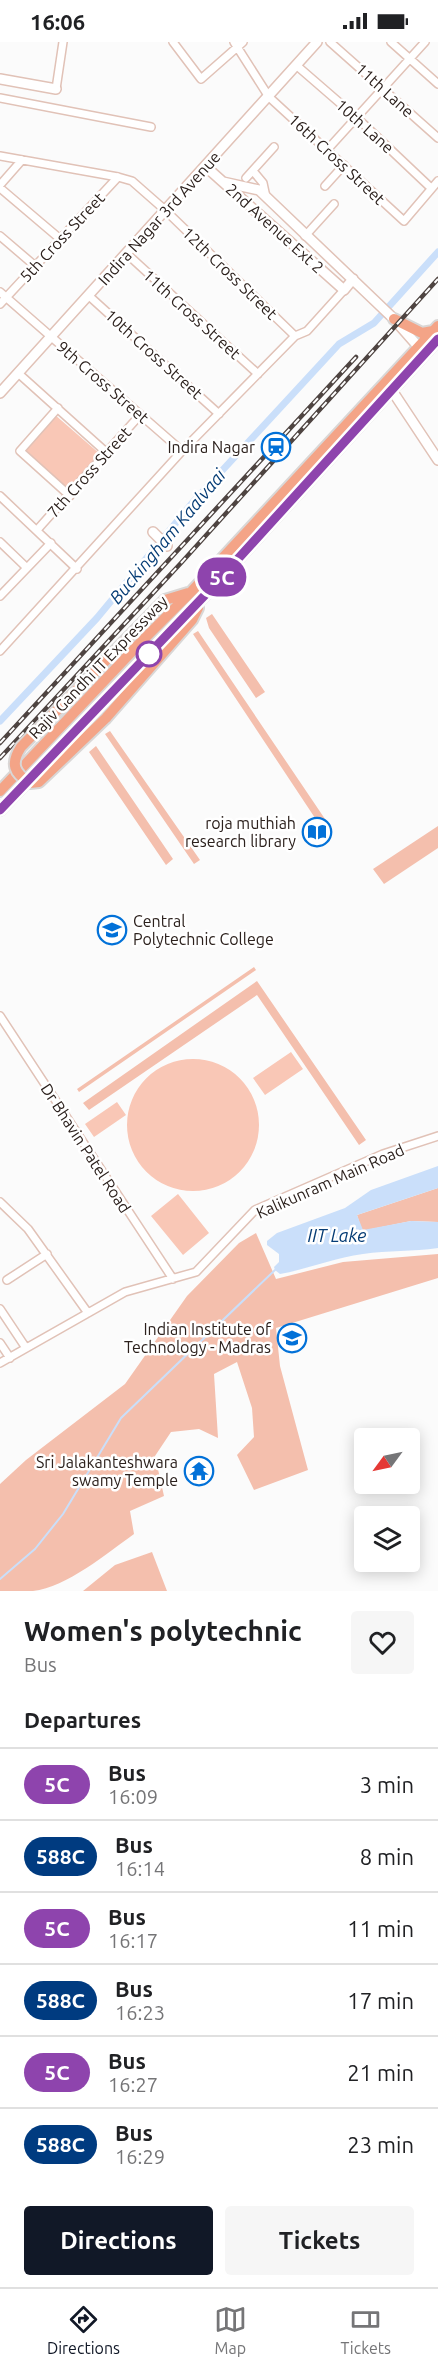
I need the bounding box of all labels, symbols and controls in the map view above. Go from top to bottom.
text: 16:06 [30,9,85,34]
street label: 11th Lane [352,59,418,121]
street label: 10th Lane [332,95,398,157]
street label: 16th Cross Street [285,110,389,209]
street label: Indira Nagar 3rd Avenue [94,148,224,288]
street label: 2nd Avenue Ext 2 [223,180,327,276]
street label: 5th Cross Street [16,188,108,285]
street label: 12th Cross Street [179,223,282,323]
street label: 11th Cross Street [140,266,245,363]
street label: 10th Cross Street [102,306,207,403]
street label: 9th Cross Street [53,337,153,427]
street label: 7th Cross Street [44,423,135,521]
station icon: Indira Nagar [260,431,292,463]
place label: Indira Nagar [167,438,255,456]
water label: Buckingham Kaalvaai [105,464,229,607]
line badge: 5C [195,558,249,596]
text: 5C [209,565,235,589]
street label: Rajiv Gandhi IT Expressway [25,592,171,742]
unlabelled marker [136,641,162,667]
place label: roja muthiah research library [185,814,296,850]
library icon: roja muthiah research library [301,816,333,848]
place label: Central Polytechnic College [133,912,274,948]
school or university icon: Central Polytechnic College [96,914,128,946]
street label: Dr Bhavin Patel Road [37,1080,135,1216]
street label: Kalikunram Main Road [253,1140,407,1222]
water label: IIT Lake [308,1225,366,1245]
place label: Indian Institute of Technology - Madras [124,1320,272,1356]
school or university icon: Indian Institute of Technology - Madras [276,1322,308,1354]
north arrow [354,1428,420,1494]
map controls [354,1428,420,1572]
place label: Sri Jalakanteshwara swamy Temple [36,1453,178,1489]
temple icon: Sri Jalakanteshwara swamy Temple [183,1455,215,1487]
button: layers [354,1506,420,1572]
button: heart [351,1611,414,1674]
text: Women's polytechnic [24,1615,302,1646]
text: Bus [24,1653,57,1676]
text: Departures [24,1707,141,1732]
text: Bus [108,1760,146,1785]
text: 5C [44,1772,70,1796]
text: 3 min [360,1772,414,1797]
text: 16:09 [108,1785,158,1808]
text: Bus [115,1832,153,1857]
text: 588C [36,1844,85,1868]
text: 8 min [360,1844,414,1869]
text: 16:14 [115,1857,165,1880]
text: Bus [108,1904,146,1929]
text: 5C [44,1916,70,1940]
text: 11 min [347,1916,414,1941]
text: 16:17 [108,1929,158,1952]
text: Bus [115,1976,153,2001]
text: 588C [36,1988,85,2012]
text: 17 min [347,1988,414,2013]
text: 16:23 [115,2001,165,2024]
text: Bus [108,2048,146,2073]
text: 5C [44,2060,70,2084]
text: 21 min [347,2060,414,2085]
text: 16:27 [108,2073,158,2096]
text: Bus [115,2120,153,2145]
text: 588C [36,2132,85,2156]
text: 23 min [347,2132,414,2157]
text: 16:29 [115,2145,165,2168]
button: Directions [24,2206,213,2275]
button: Tickets [225,2206,414,2275]
tab: Directions [47,2303,120,2357]
tab: Map [214,2303,247,2357]
tab: Tickets [341,2303,391,2357]

